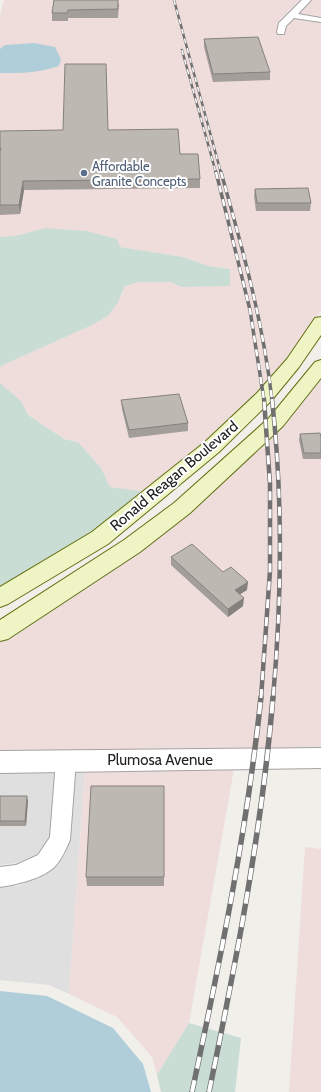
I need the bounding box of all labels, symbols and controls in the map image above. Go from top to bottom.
place label: Affordable Granite Concepts [92,158,187,189]
marker: Affordable Granite Concepts [79,168,89,178]
street label: Ronald Reagan Boulevard [106,417,242,535]
street label: Plumosa Avenue [107,751,213,769]

